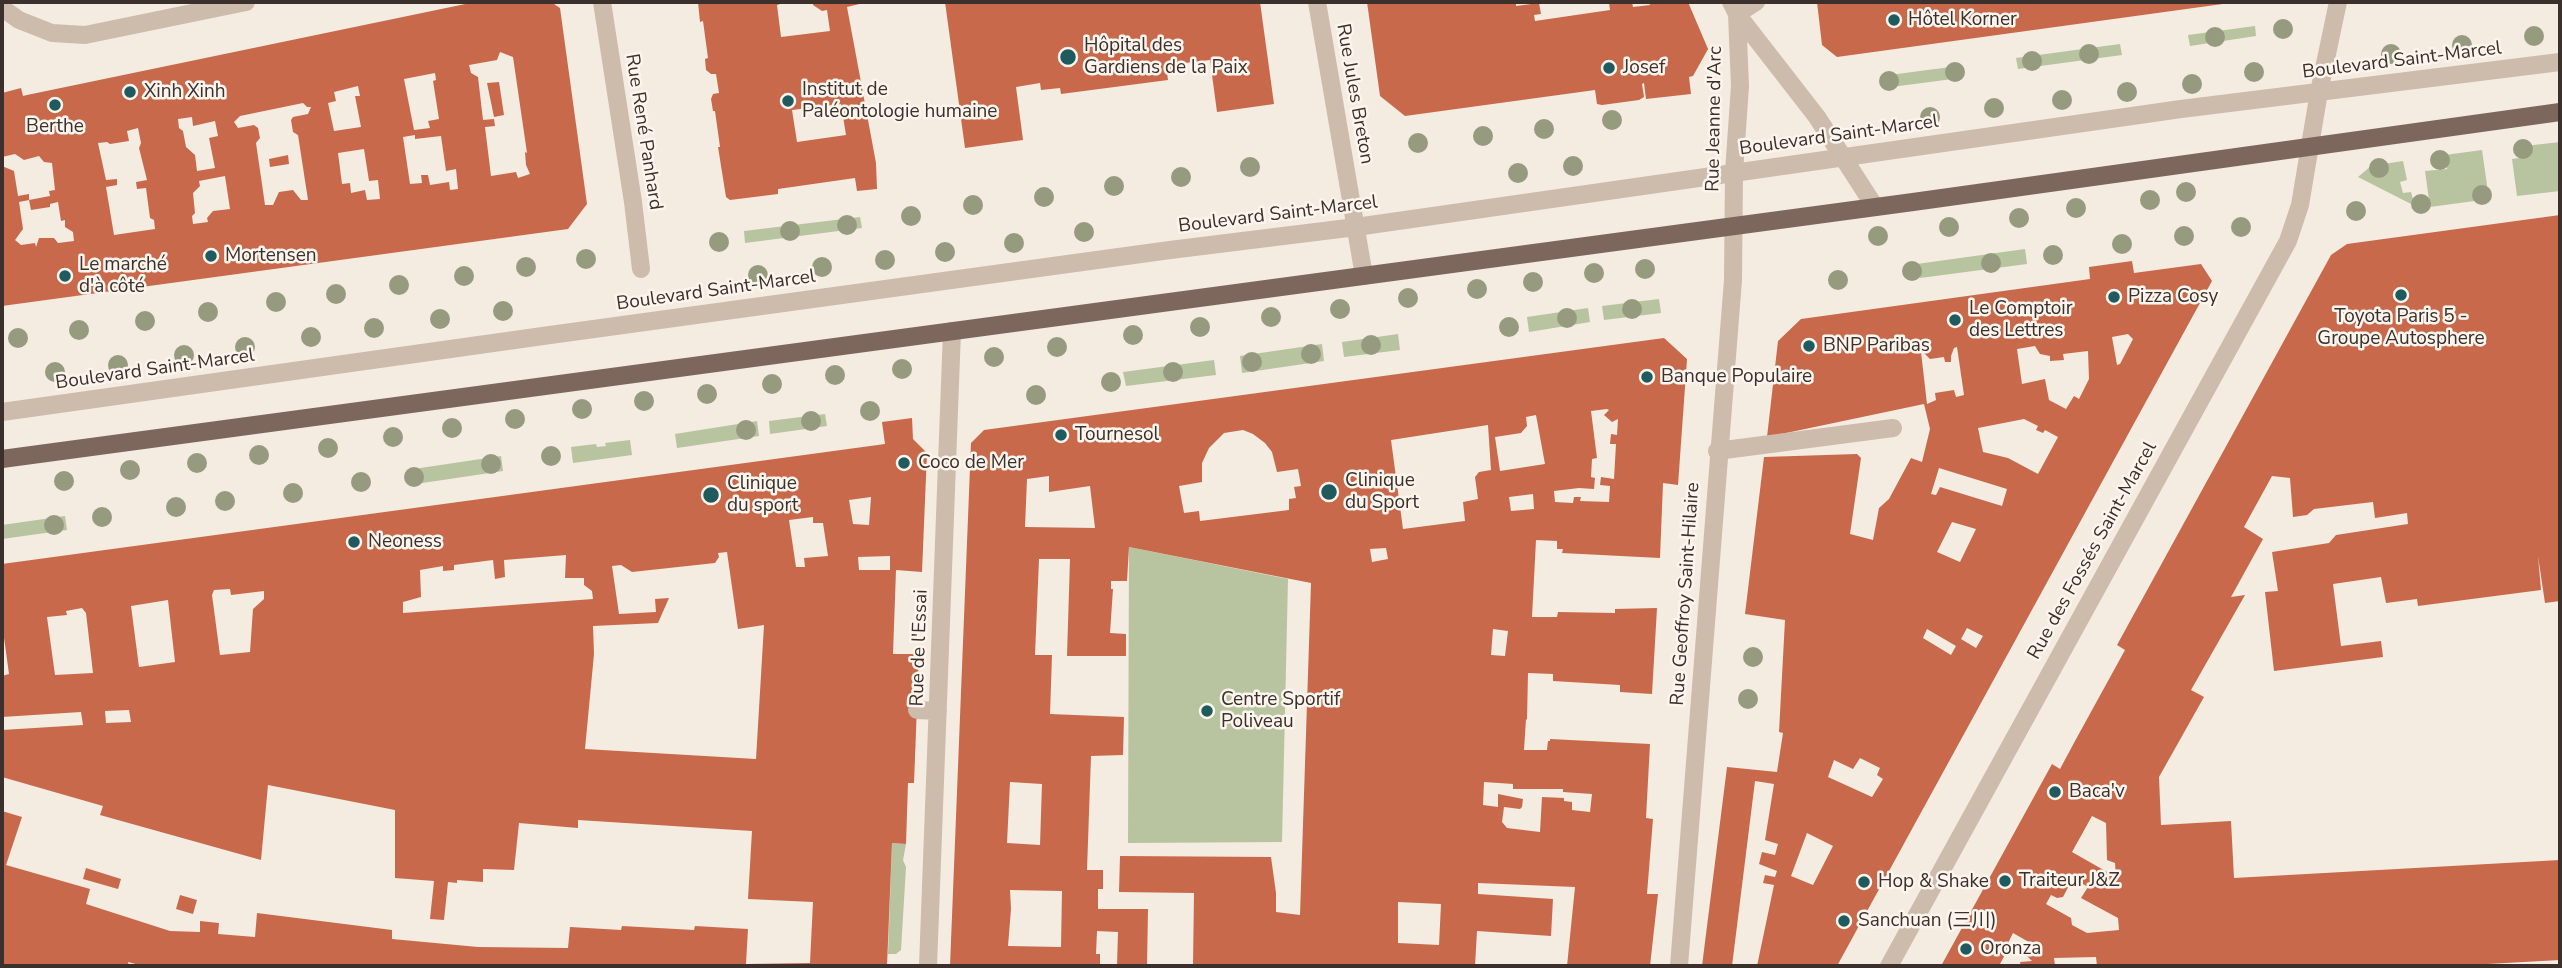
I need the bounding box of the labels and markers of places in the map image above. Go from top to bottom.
place label: Hôtel Korner [1908,9,2017,31]
marker: Hôtel Korner [1886,12,1902,28]
place label: Hôpital des Gardiens de la Paix [1084,35,1248,79]
marker: Hôpital des Gardiens de la Paix [1058,47,1078,67]
place label: Josef [1623,57,1665,79]
marker: Josef [1601,60,1617,76]
place label: Institut de Paléontologie humaine [802,79,997,123]
place label: Xinh Xinh [144,81,226,103]
marker: Xinh Xinh [122,84,138,100]
marker: Institut de Paléontologie humaine [780,93,796,109]
marker: Berthe [47,97,63,113]
place label: Berthe [26,116,84,138]
place label: Mortensen [225,245,317,267]
marker: Mortensen [203,248,219,264]
place label: Le marché d'à côté [79,254,167,298]
marker: Le marché d'à côté [57,268,73,284]
place label: Pizza Cosy [2128,286,2218,308]
marker: Toyota Paris 5 - Groupe Autosphere [2393,287,2409,303]
marker: Pizza Cosy [2106,289,2122,305]
place label: Le Comptoir des Lettres [1969,298,2072,342]
place label: Toyota Paris 5 - Groupe Autosphere [2317,306,2485,350]
marker: Le Comptoir des Lettres [1947,312,1963,328]
place label: BNP Paribas [1823,335,1930,357]
marker: BNP Paribas [1801,338,1817,354]
place label: Banque Populaire [1661,366,1812,388]
marker: Banque Populaire [1639,369,1655,385]
place label: Tournesol [1075,424,1159,446]
marker: Tournesol [1053,427,1069,443]
place label: Coco de Mer [918,452,1024,474]
marker: Coco de Mer [896,455,912,471]
place label: Clinique du Sport [1345,470,1419,514]
place label: Clinique du sport [727,473,798,517]
marker: Clinique du Sport [1319,482,1339,502]
marker: Clinique du sport [701,485,721,505]
place label: Neoness [368,531,442,553]
marker: Neoness [346,534,362,550]
place label: Centre Sportif Poliveau [1221,689,1340,733]
marker: Centre Sportif Poliveau [1199,703,1215,719]
place label: Baca'v [2069,781,2125,803]
marker: Baca'v [2047,784,2063,800]
place label: Traiteur J&Z [2019,870,2120,892]
place label: Hop & Shake [1878,871,1989,893]
marker: Traiteur J&Z [1997,873,2013,889]
marker: Hop & Shake [1856,874,1872,890]
place label: Sanchuan (三川) [1858,910,1997,932]
marker: Sanchuan (三川) [1836,913,1852,929]
place label: Oronza [1980,938,2041,960]
marker: Oronza [1958,941,1974,957]

